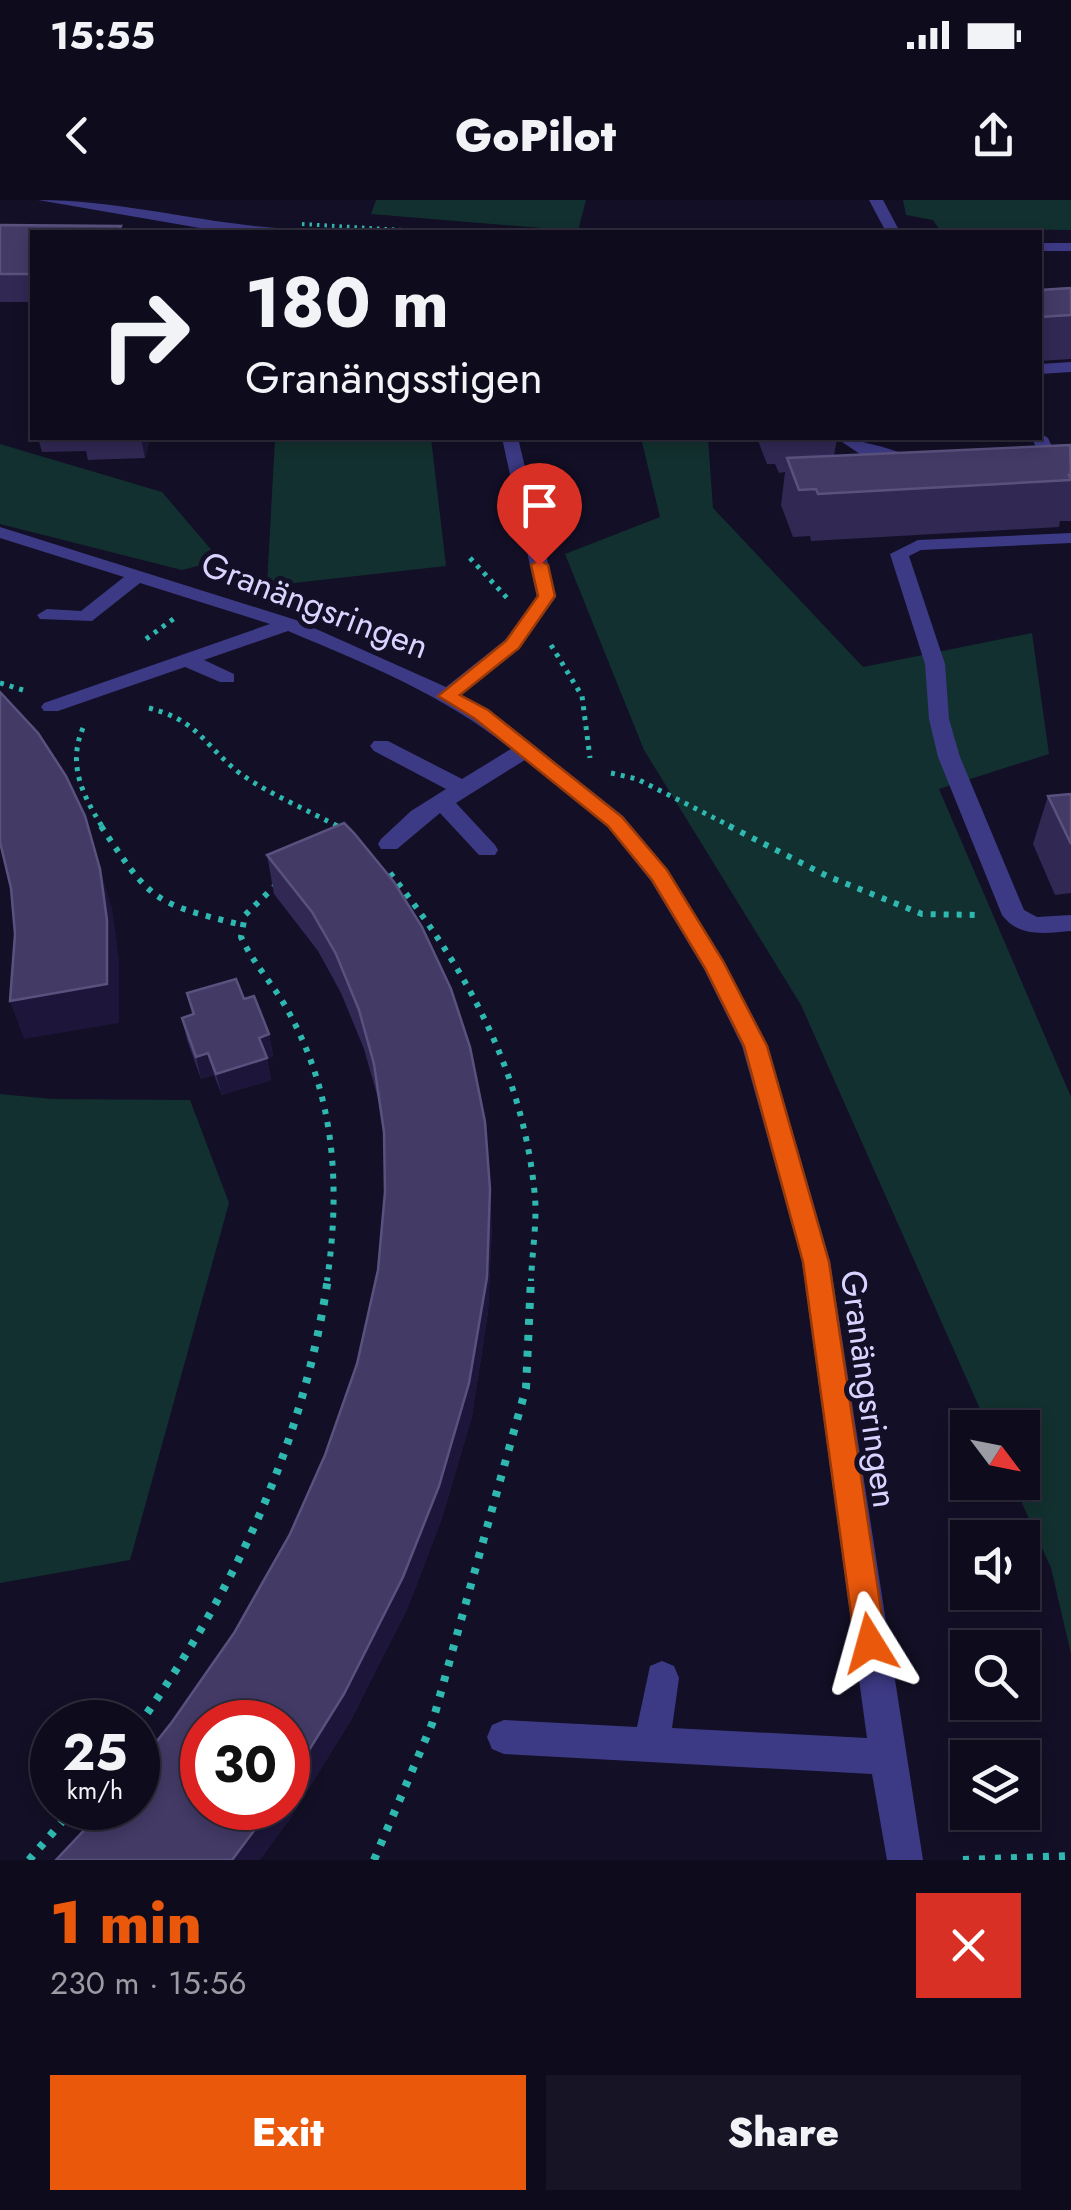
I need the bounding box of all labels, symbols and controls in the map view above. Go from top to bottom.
text: 15:55 [50,8,155,63]
text: GoPilot [455,103,616,168]
icon: back [50,108,105,163]
icon: share [966,108,1021,163]
text: 180 m [245,252,449,353]
icon: right [80,270,210,400]
text: Granängsstigen [245,345,543,410]
pin [497,463,582,566]
icon: arrive [512,478,567,533]
street label: Granängsringen [194,539,436,671]
street label: Granängsringen [828,1267,910,1511]
north arrow [950,1410,1040,1500]
map controls [950,1410,1040,1830]
button: sound [950,1520,1040,1610]
position arrow [818,1591,922,1695]
button: search [950,1630,1040,1720]
speed limit sign: 30 [180,1700,310,1830]
text: 25 [62,1716,128,1789]
button: layers [950,1740,1040,1830]
text: km/h [67,1772,123,1808]
text: 1 min [50,1879,202,1966]
button: close [916,1893,1021,1998]
text: 230 m · 15:56 [50,1960,247,2006]
button: Exit [50,2075,526,2190]
button: Share [546,2075,1021,2190]

